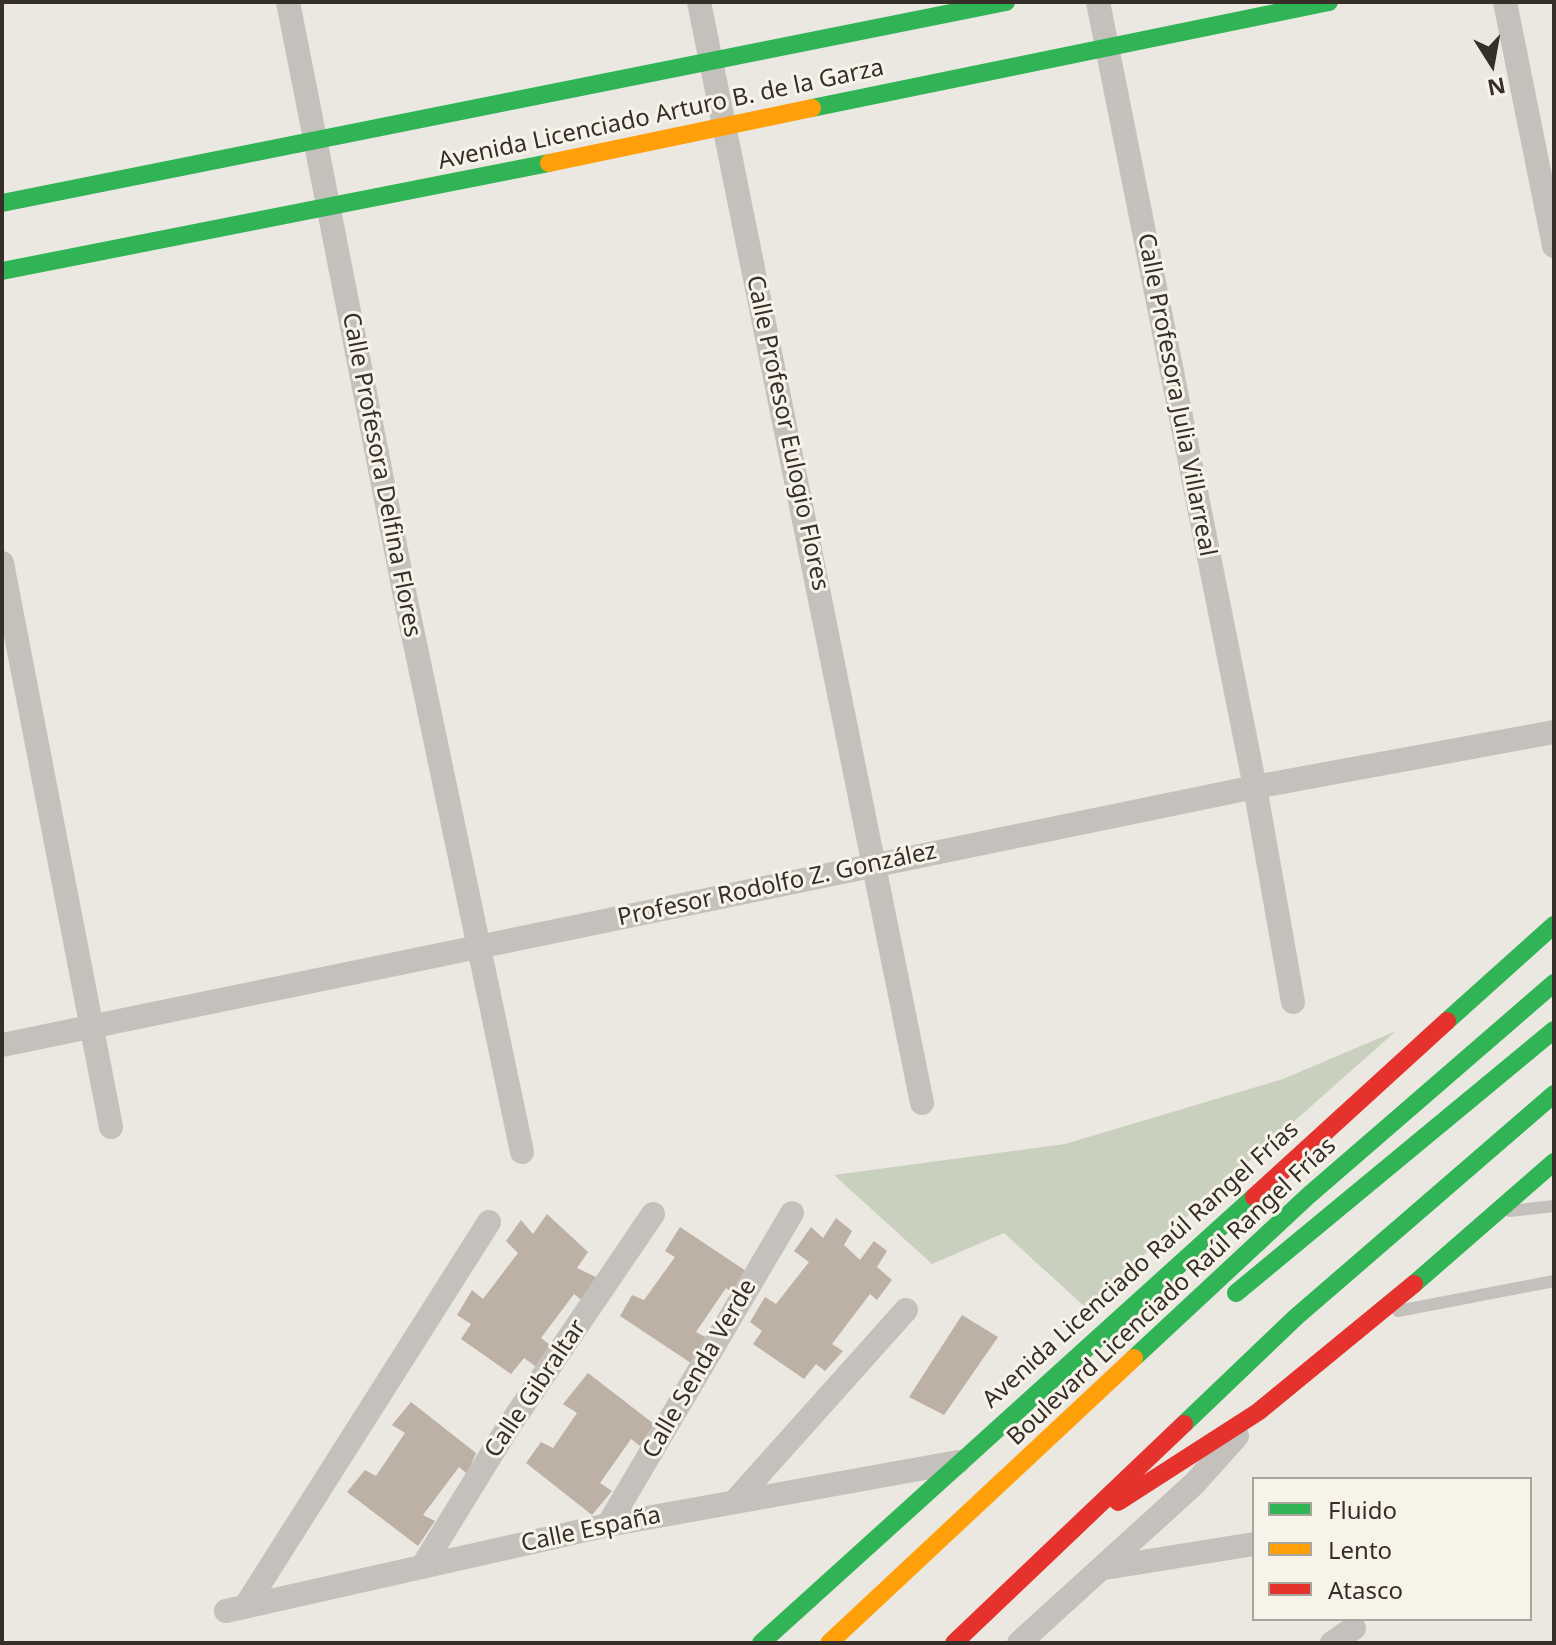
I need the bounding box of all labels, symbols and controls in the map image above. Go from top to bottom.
north arrow [1452,24,1532,104]
street label: Avenida Licenciado Arturo B. de la Garza [436,54,886,176]
text: N [1485,71,1508,104]
street label: Calle Profesora Julia Villarreal [1131,231,1221,559]
street label: Calle Profesor Eulogio Flores [739,273,835,593]
street label: Calle Profesora Delfina Flores [335,310,427,640]
street label: Profesor Rodolfo Z. González [615,837,939,933]
street label: Avenida Licenciado Raúl Rangel Frías [977,1115,1305,1415]
street label: Boulevard Licenciado Raúl Rangel Frías [1002,1132,1342,1452]
street label: Calle Senda Verde [637,1274,763,1464]
street label: Calle Gibraltar [479,1314,593,1464]
legend [1252,1477,1532,1621]
text: Fluido [1328,1493,1397,1526]
street label: Calle España [518,1501,664,1559]
text: Lento [1328,1533,1392,1566]
text: Atasco [1328,1573,1403,1606]

